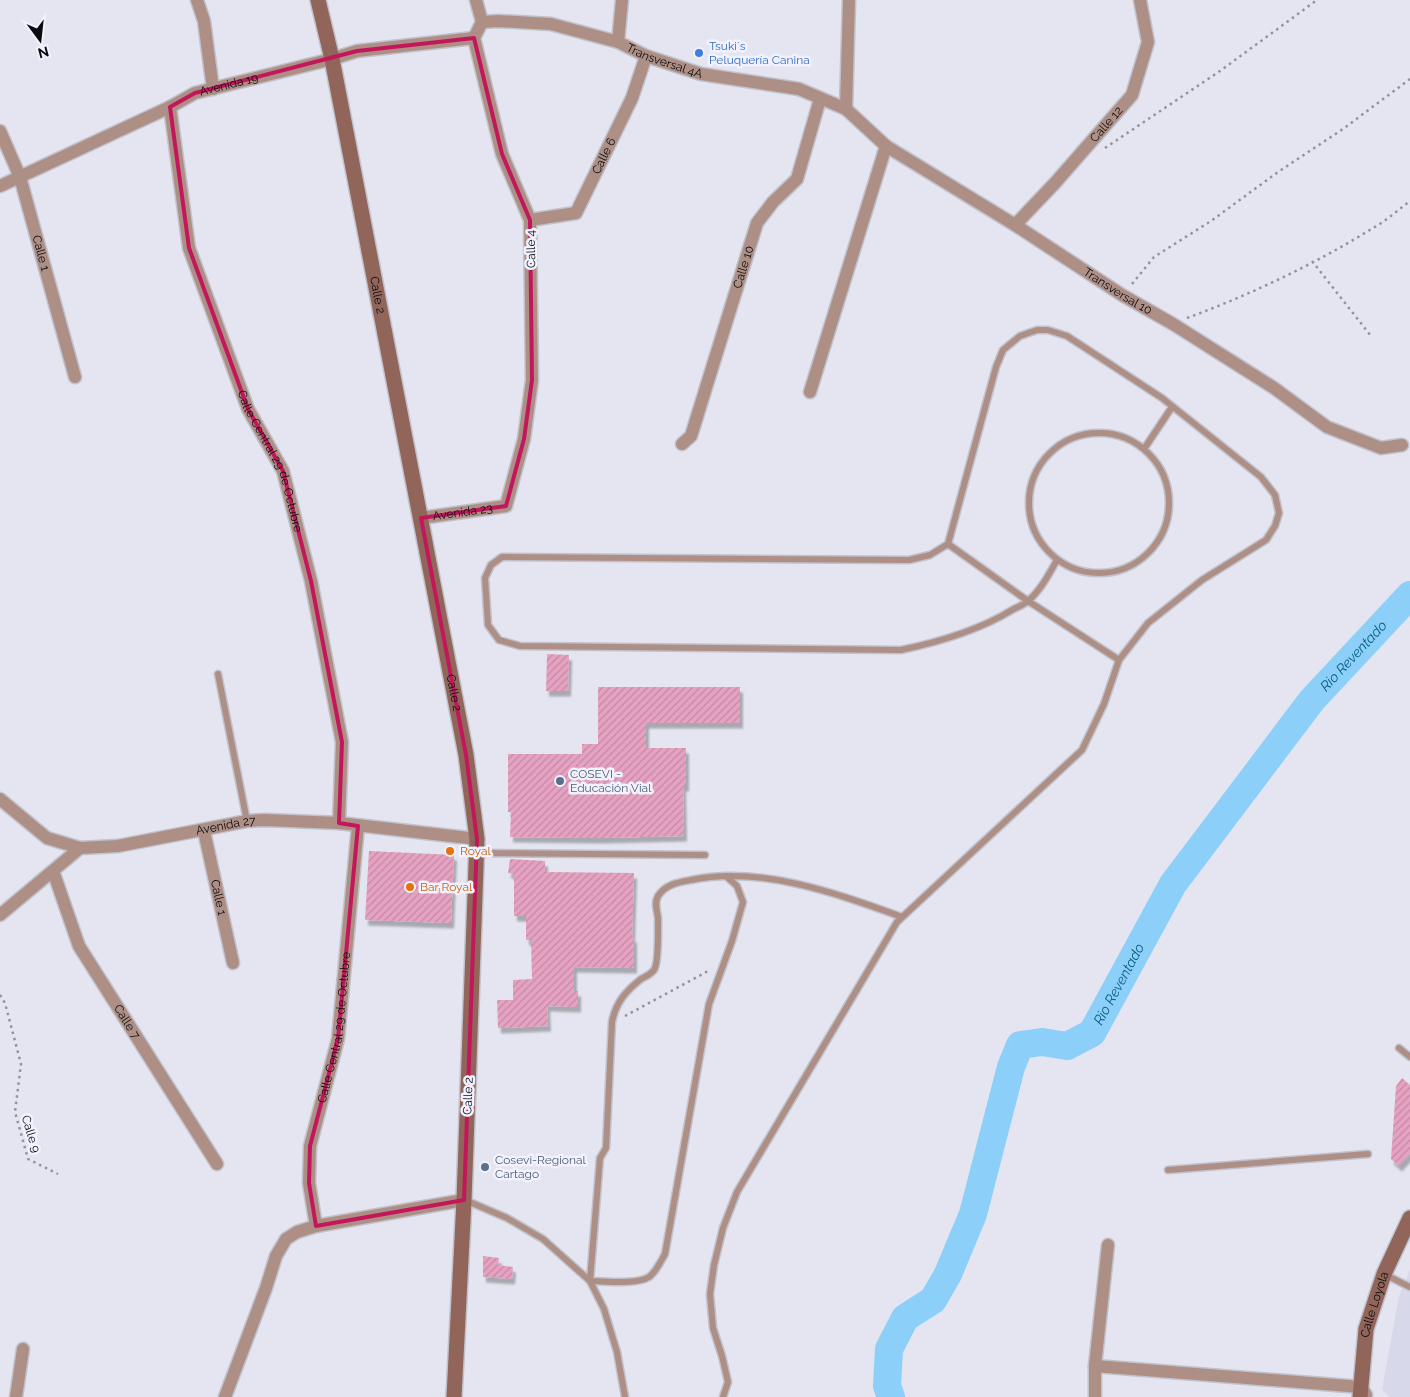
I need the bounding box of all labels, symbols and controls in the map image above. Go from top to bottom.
north arrow [15,15,65,65]
place label: Tsuki´s Peluquería Canina [709,39,810,67]
street label: Transversal 4A [624,40,704,81]
text: N [36,43,51,62]
marker: Tsuki´s Peluquería Canina [693,47,705,59]
street label: Avenida 19 [198,71,260,99]
street label: Calle 12 [1087,104,1126,145]
street label: Calle 6 [589,135,619,176]
street label: Calle 4 [524,229,538,268]
street label: Calle 1 [29,234,53,273]
street label: Calle 10 [730,244,757,290]
street label: Transversal 10 [1081,265,1155,318]
street label: Calle 2 [367,275,388,315]
street label: Calle Central 29 de Octubre [235,388,305,534]
street label: Avenida 23 [432,501,493,523]
water label: Rio Reventado [1317,617,1390,694]
street label: Calle 2 [444,673,464,713]
place label: COSEVI - Educación Vial [570,767,652,795]
marker: COSEVI - Educación Vial [554,775,566,787]
street label: Avenida 27 [195,814,256,838]
place label: Royal [460,844,491,858]
marker: Royal [444,845,456,857]
street label: Calle 1 [208,878,229,917]
place label: Bar Royal [420,880,473,894]
marker: Bar Royal [404,881,416,893]
water label: Rio Reventado [1090,941,1147,1028]
street label: Calle Central 29 de Octubre [315,951,353,1105]
street label: Calle 7 [111,1002,143,1042]
street label: Calle 2 [460,1077,476,1115]
street label: Calle 9 [19,1114,43,1154]
place label: Cosevi-Regional Cartago [495,1153,587,1181]
marker: Cosevi-Regional Cartago [479,1161,491,1173]
street label: Calle Loyola [1358,1270,1391,1338]

